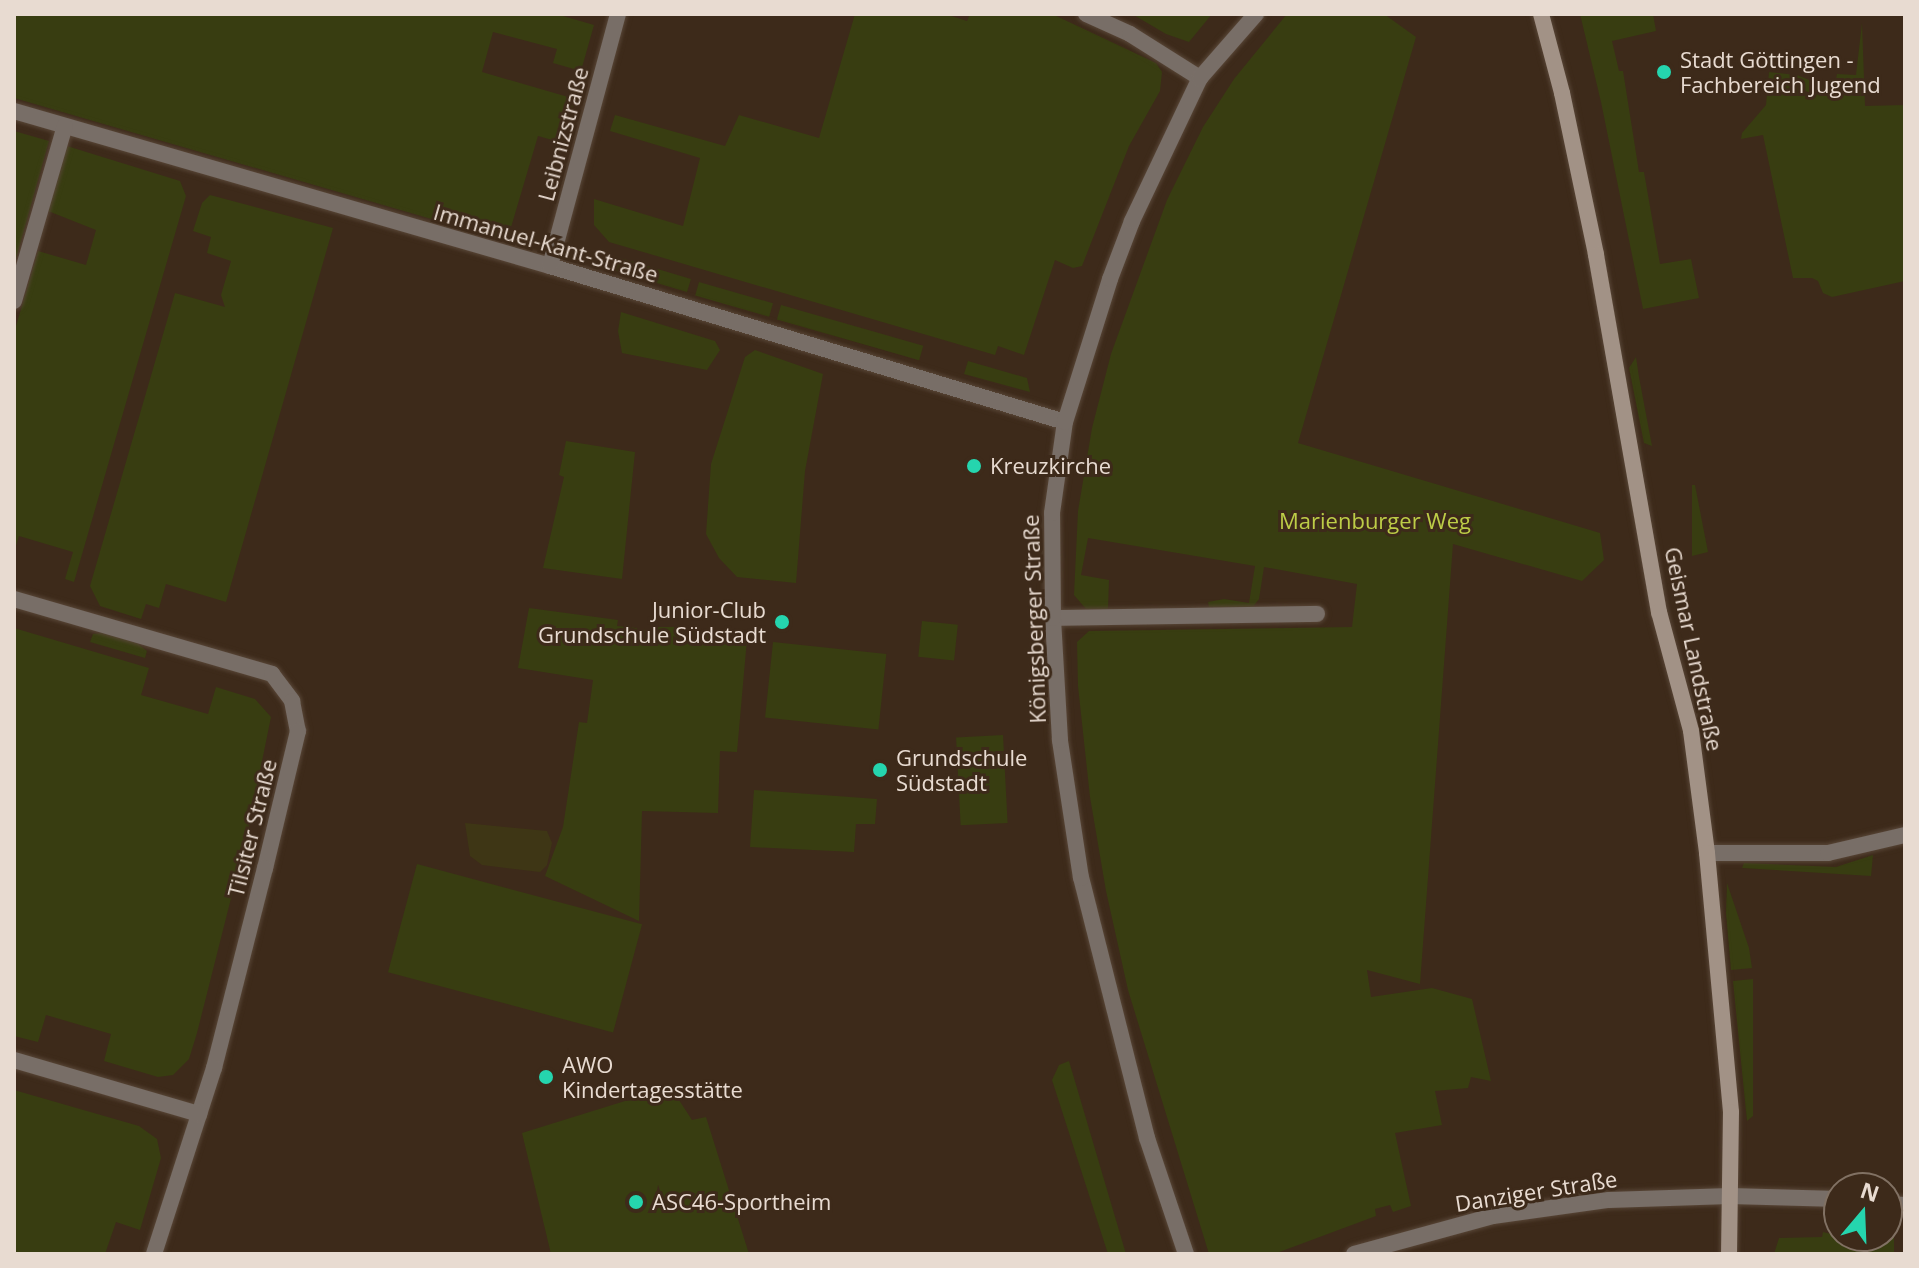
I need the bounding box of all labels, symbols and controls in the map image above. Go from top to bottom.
place label: Stadt Göttingen - Fachbereich Jugend [1680,46,1881,98]
marker: Stadt Göttingen - Fachbereich Jugend [1655,63,1673,81]
street label: Leibnizstraße [532,64,594,204]
street label: Immanuel-Kant-Straße [431,198,661,288]
place label: Kreuzkirche [990,453,1111,479]
marker: Kreuzkirche [965,457,983,475]
park label: Marienburger Weg [1279,508,1471,534]
street label: Königsberger Straße [1017,514,1051,724]
street label: Geismar Landstraße [1659,545,1729,753]
place label: Junior-Club Grundschule Südstadt [538,596,766,648]
marker: Junior-Club Grundschule Südstadt [773,613,791,631]
place label: Grundschule Südstadt [896,744,1027,796]
street label: Tilsiter Straße [222,756,282,900]
marker: Grundschule Südstadt [871,761,889,779]
place label: AWO Kindertagesstätte [562,1051,743,1102]
marker: AWO Kindertagesstätte [537,1068,555,1086]
street label: Danziger Straße [1453,1165,1619,1217]
north arrow [1823,1172,1903,1252]
text: N [1857,1174,1883,1208]
place label: ASC46-Sportheim [652,1189,831,1215]
marker: ASC46-Sportheim [627,1193,645,1211]

